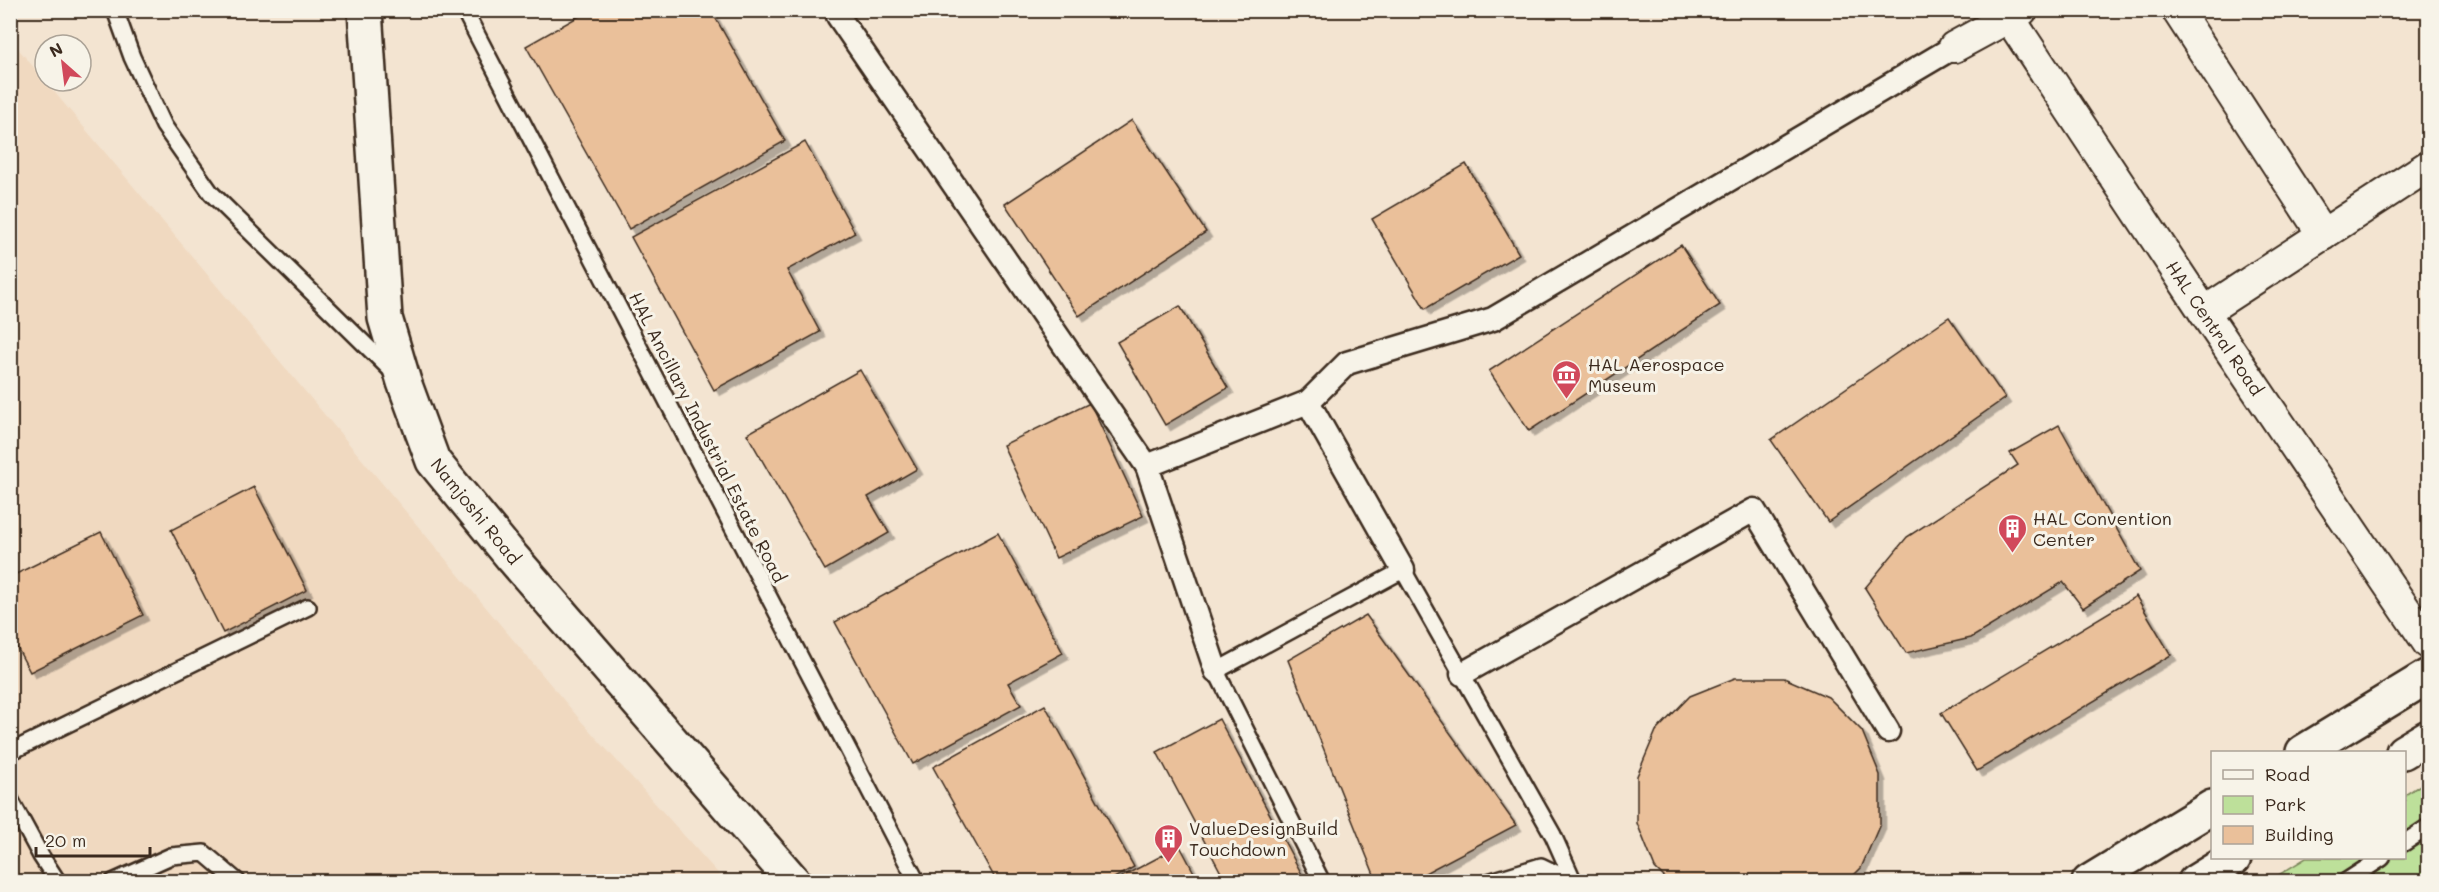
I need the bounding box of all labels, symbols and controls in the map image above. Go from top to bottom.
north arrow [33,33,93,93]
text: N [45,37,66,61]
street label: HAL Central Road [2161,256,2269,400]
street label: HAL Ancillary Industrial Estate Road [624,288,792,586]
place label: HAL Aerospace Museum [1588,352,1725,397]
museum icon: HAL Aerospace Museum [1551,358,1583,400]
street label: Namjoshi Road [426,453,526,569]
place label: HAL Convention Center [2033,506,2172,551]
building icon: HAL Convention Center [1996,512,2028,554]
legend [2211,751,2406,859]
text: Road [2265,762,2310,786]
text: Park [2265,792,2306,816]
place label: ValueDesignBuild Touchdown [1189,816,1338,861]
scale bar [36,820,150,858]
building icon: ValueDesignBuild Touchdown [1152,822,1184,864]
text: Building [2265,822,2333,846]
text: 20 m [45,828,86,852]

